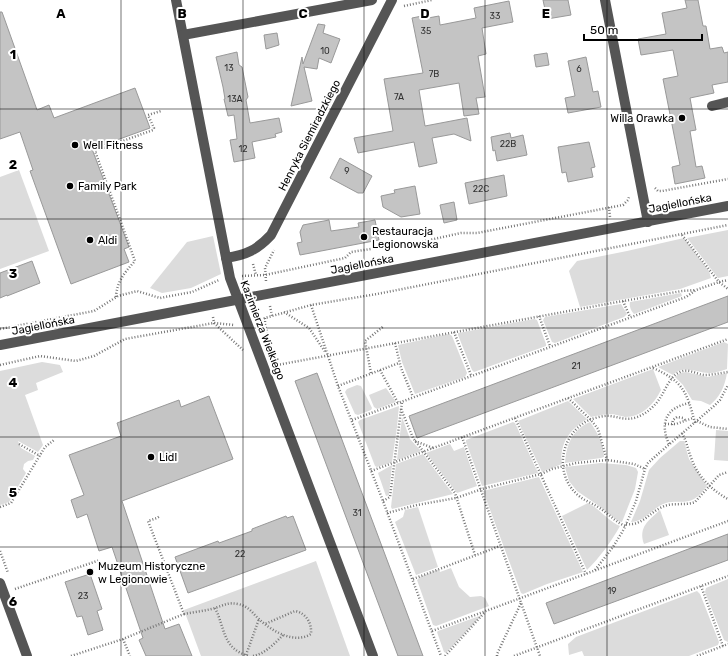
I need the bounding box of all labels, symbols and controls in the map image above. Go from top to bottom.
text: A [56,6,66,21]
text: B [177,6,187,21]
text: C [298,6,308,21]
text: D [420,6,430,21]
text: E [542,6,550,21]
house number: 33 [490,11,500,21]
scale bar [584,16,702,42]
text: 50 m [590,23,618,37]
house number: 35 [421,26,431,36]
house number: 10 [320,46,330,56]
text: 1 [10,47,16,62]
house number: 13 [224,63,234,73]
house number: 6 [576,64,582,74]
house number: 7B [429,69,439,79]
street label: Henryka Siemiradzkiego [276,77,343,193]
house number: 7A [394,92,404,102]
house number: 13A [227,94,243,104]
place label: Willa Orawka [610,112,674,125]
marker: Willa Orawka [677,113,687,123]
place label: Well Fitness [83,139,144,152]
house number: 22B [500,139,516,149]
marker: Well Fitness [70,140,80,150]
house number: 12 [238,144,248,154]
text: 2 [9,157,17,172]
house number: 9 [344,166,350,176]
place label: Family Park [78,180,137,193]
marker: Family Park [65,181,75,191]
house number: 22C [473,184,489,194]
street label: Jagiellońska [647,191,713,216]
place label: Restauracja Legionowska [372,225,439,251]
marker: Restauracja Legionowska [359,232,369,242]
place label: Aldi [98,234,117,247]
marker: Aldi [85,235,95,245]
street label: Jagiellońska [329,252,395,277]
text: 3 [9,266,18,281]
street label: Kazimierza Wielkiego [238,279,288,382]
street label: Jagiellońska [10,313,76,338]
house number: 21 [571,361,581,371]
text: 4 [9,375,18,390]
place label: Lidl [159,451,177,464]
marker: Lidl [146,452,156,462]
text: 5 [9,485,17,500]
house number: 31 [352,508,362,518]
house number: 22 [235,549,245,559]
place label: Muzeum Historyczne w Legionowie [98,560,205,586]
marker: Muzeum Historyczne w Legionowie [85,567,95,577]
house number: 19 [607,586,617,596]
house number: 23 [78,591,88,601]
text: 6 [9,594,18,609]

